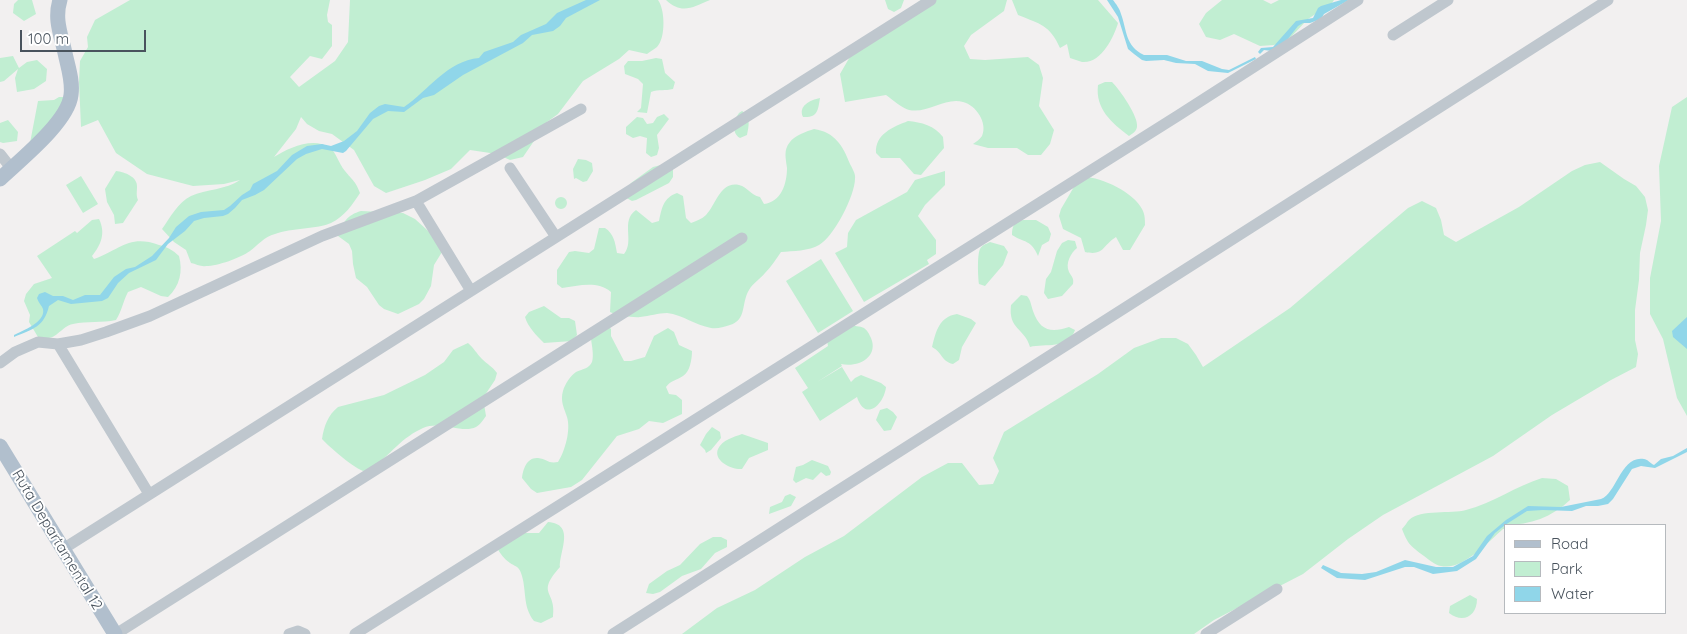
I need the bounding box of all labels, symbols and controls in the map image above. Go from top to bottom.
scale bar [22,20,149,52]
text: 100 m [28,29,69,48]
street label: Ruta Departamental 12 [8,467,106,613]
legend [1504,524,1667,614]
text: Road [1551,534,1588,553]
text: Park [1551,559,1583,578]
text: Water [1551,584,1594,603]

